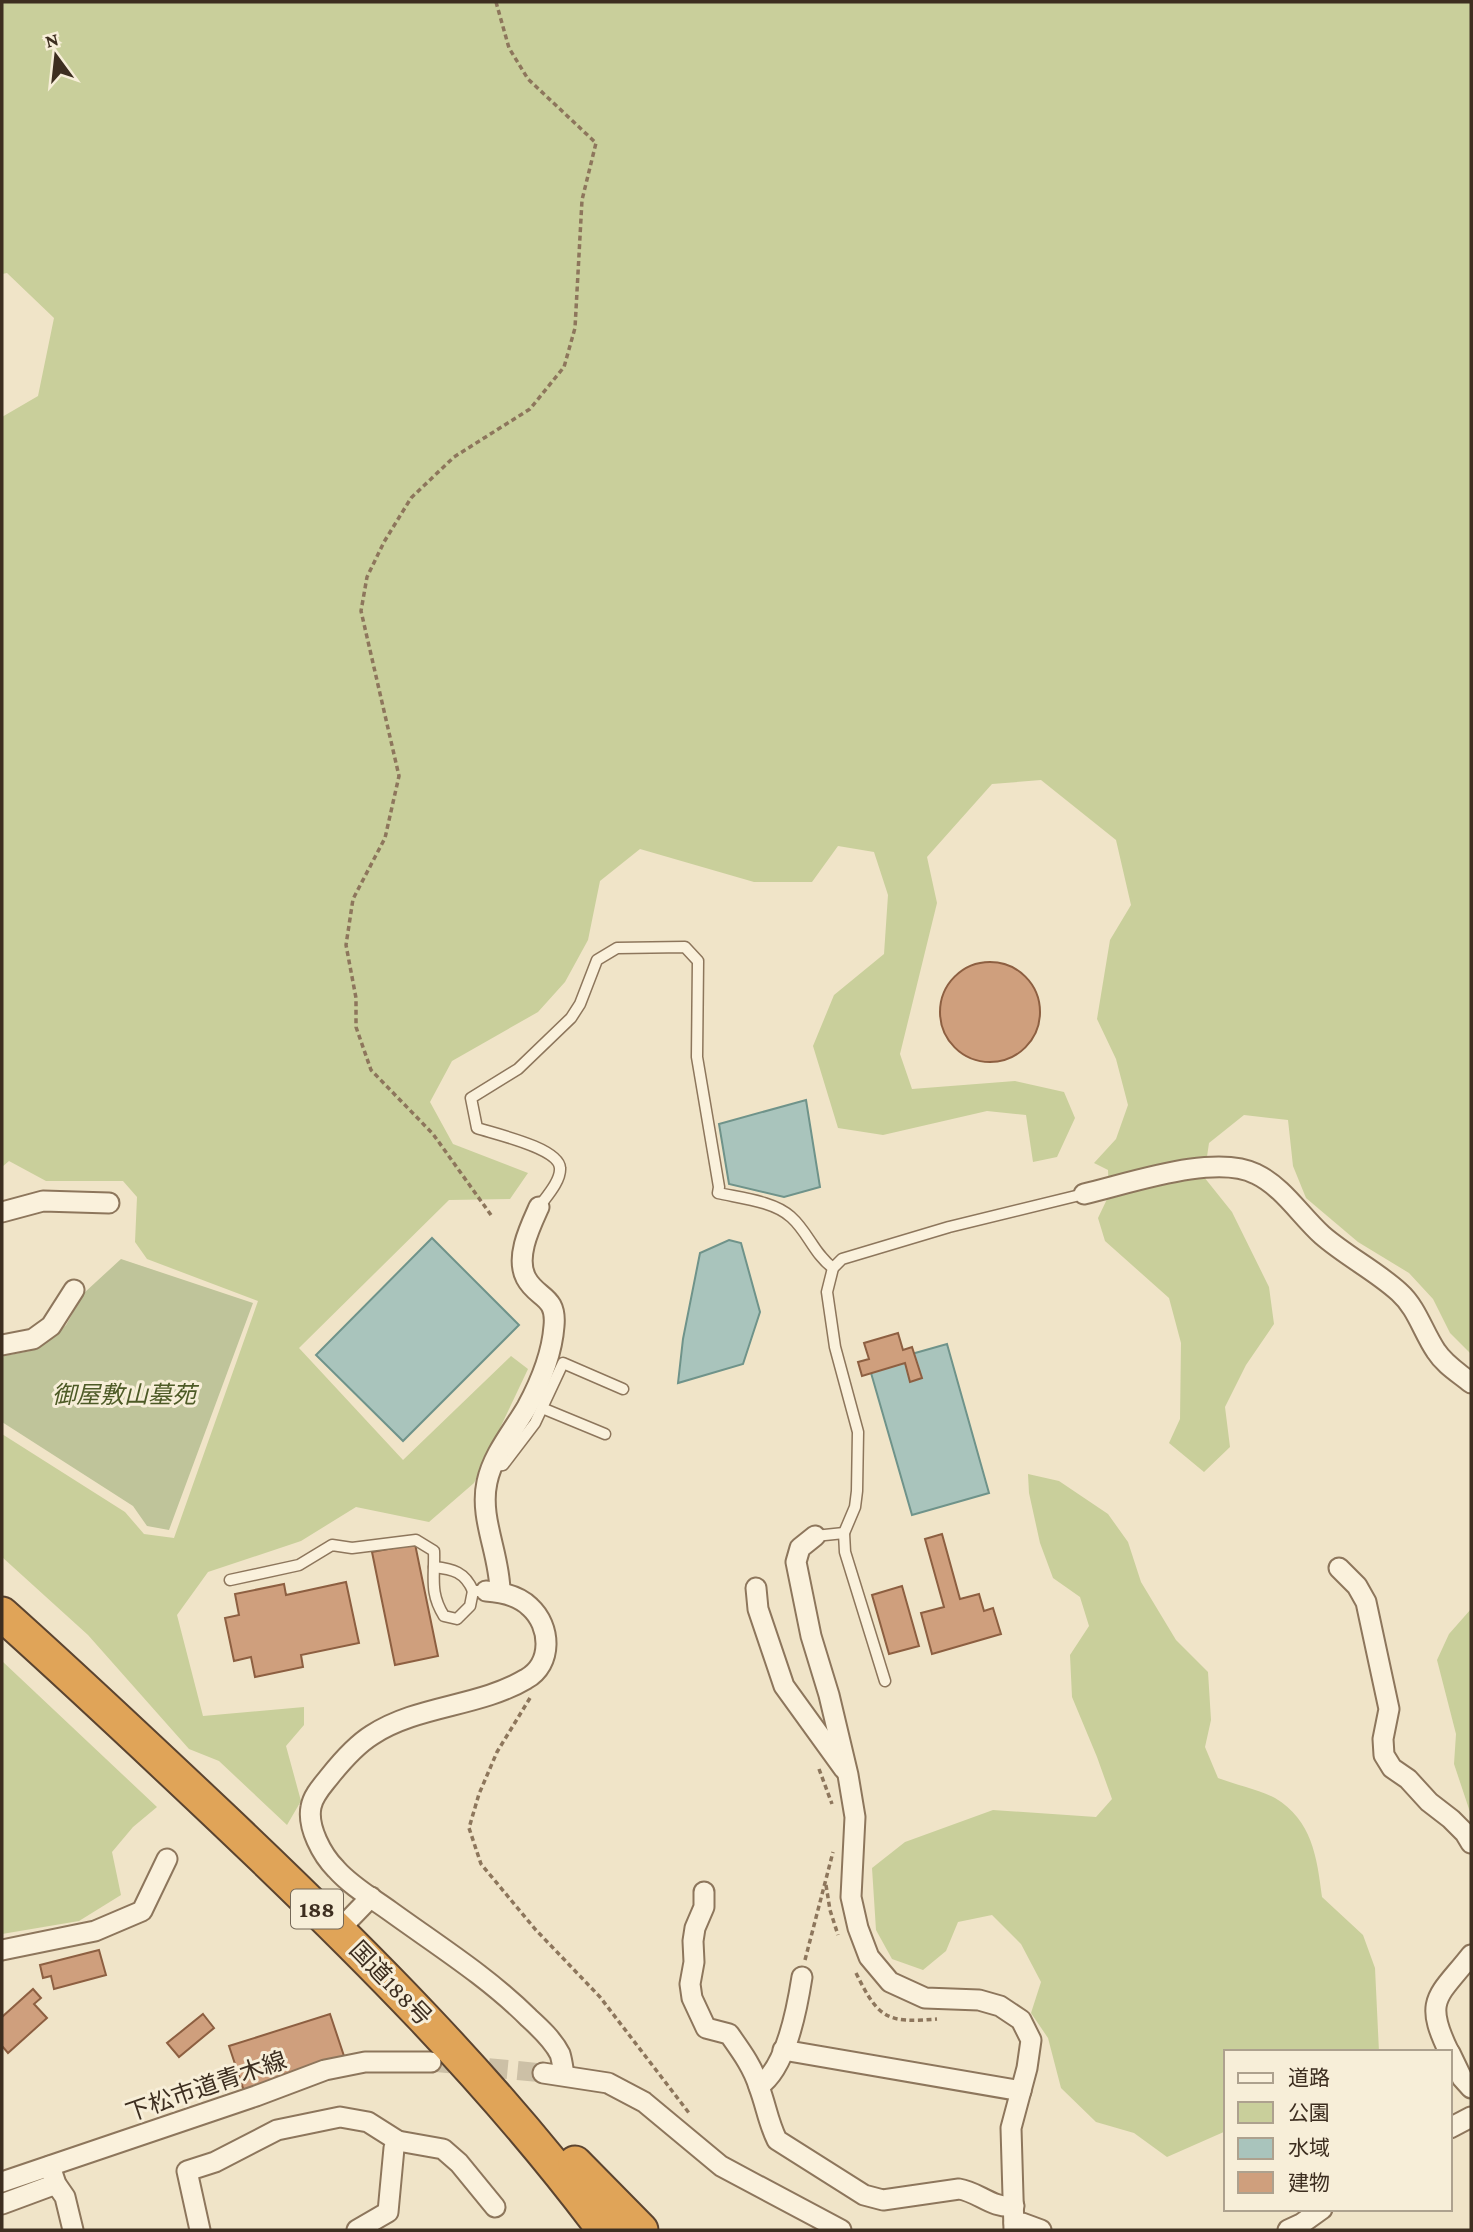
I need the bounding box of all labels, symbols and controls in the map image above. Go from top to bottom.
north arrow [21,21,91,91]
text: N [43,28,61,52]
park label: 御屋敷山墓苑 [52,1381,200,1408]
road number: 188 [291,1890,343,1928]
street label: 国道188号 [345,1936,437,2030]
street label: 下松市道青木線 [122,2046,290,2126]
legend [1224,2050,1452,2211]
text: 道路 [1288,2066,1330,2090]
text: 公園 [1288,2101,1330,2125]
text: 水域 [1288,2136,1330,2160]
text: 建物 [1288,2171,1330,2195]

